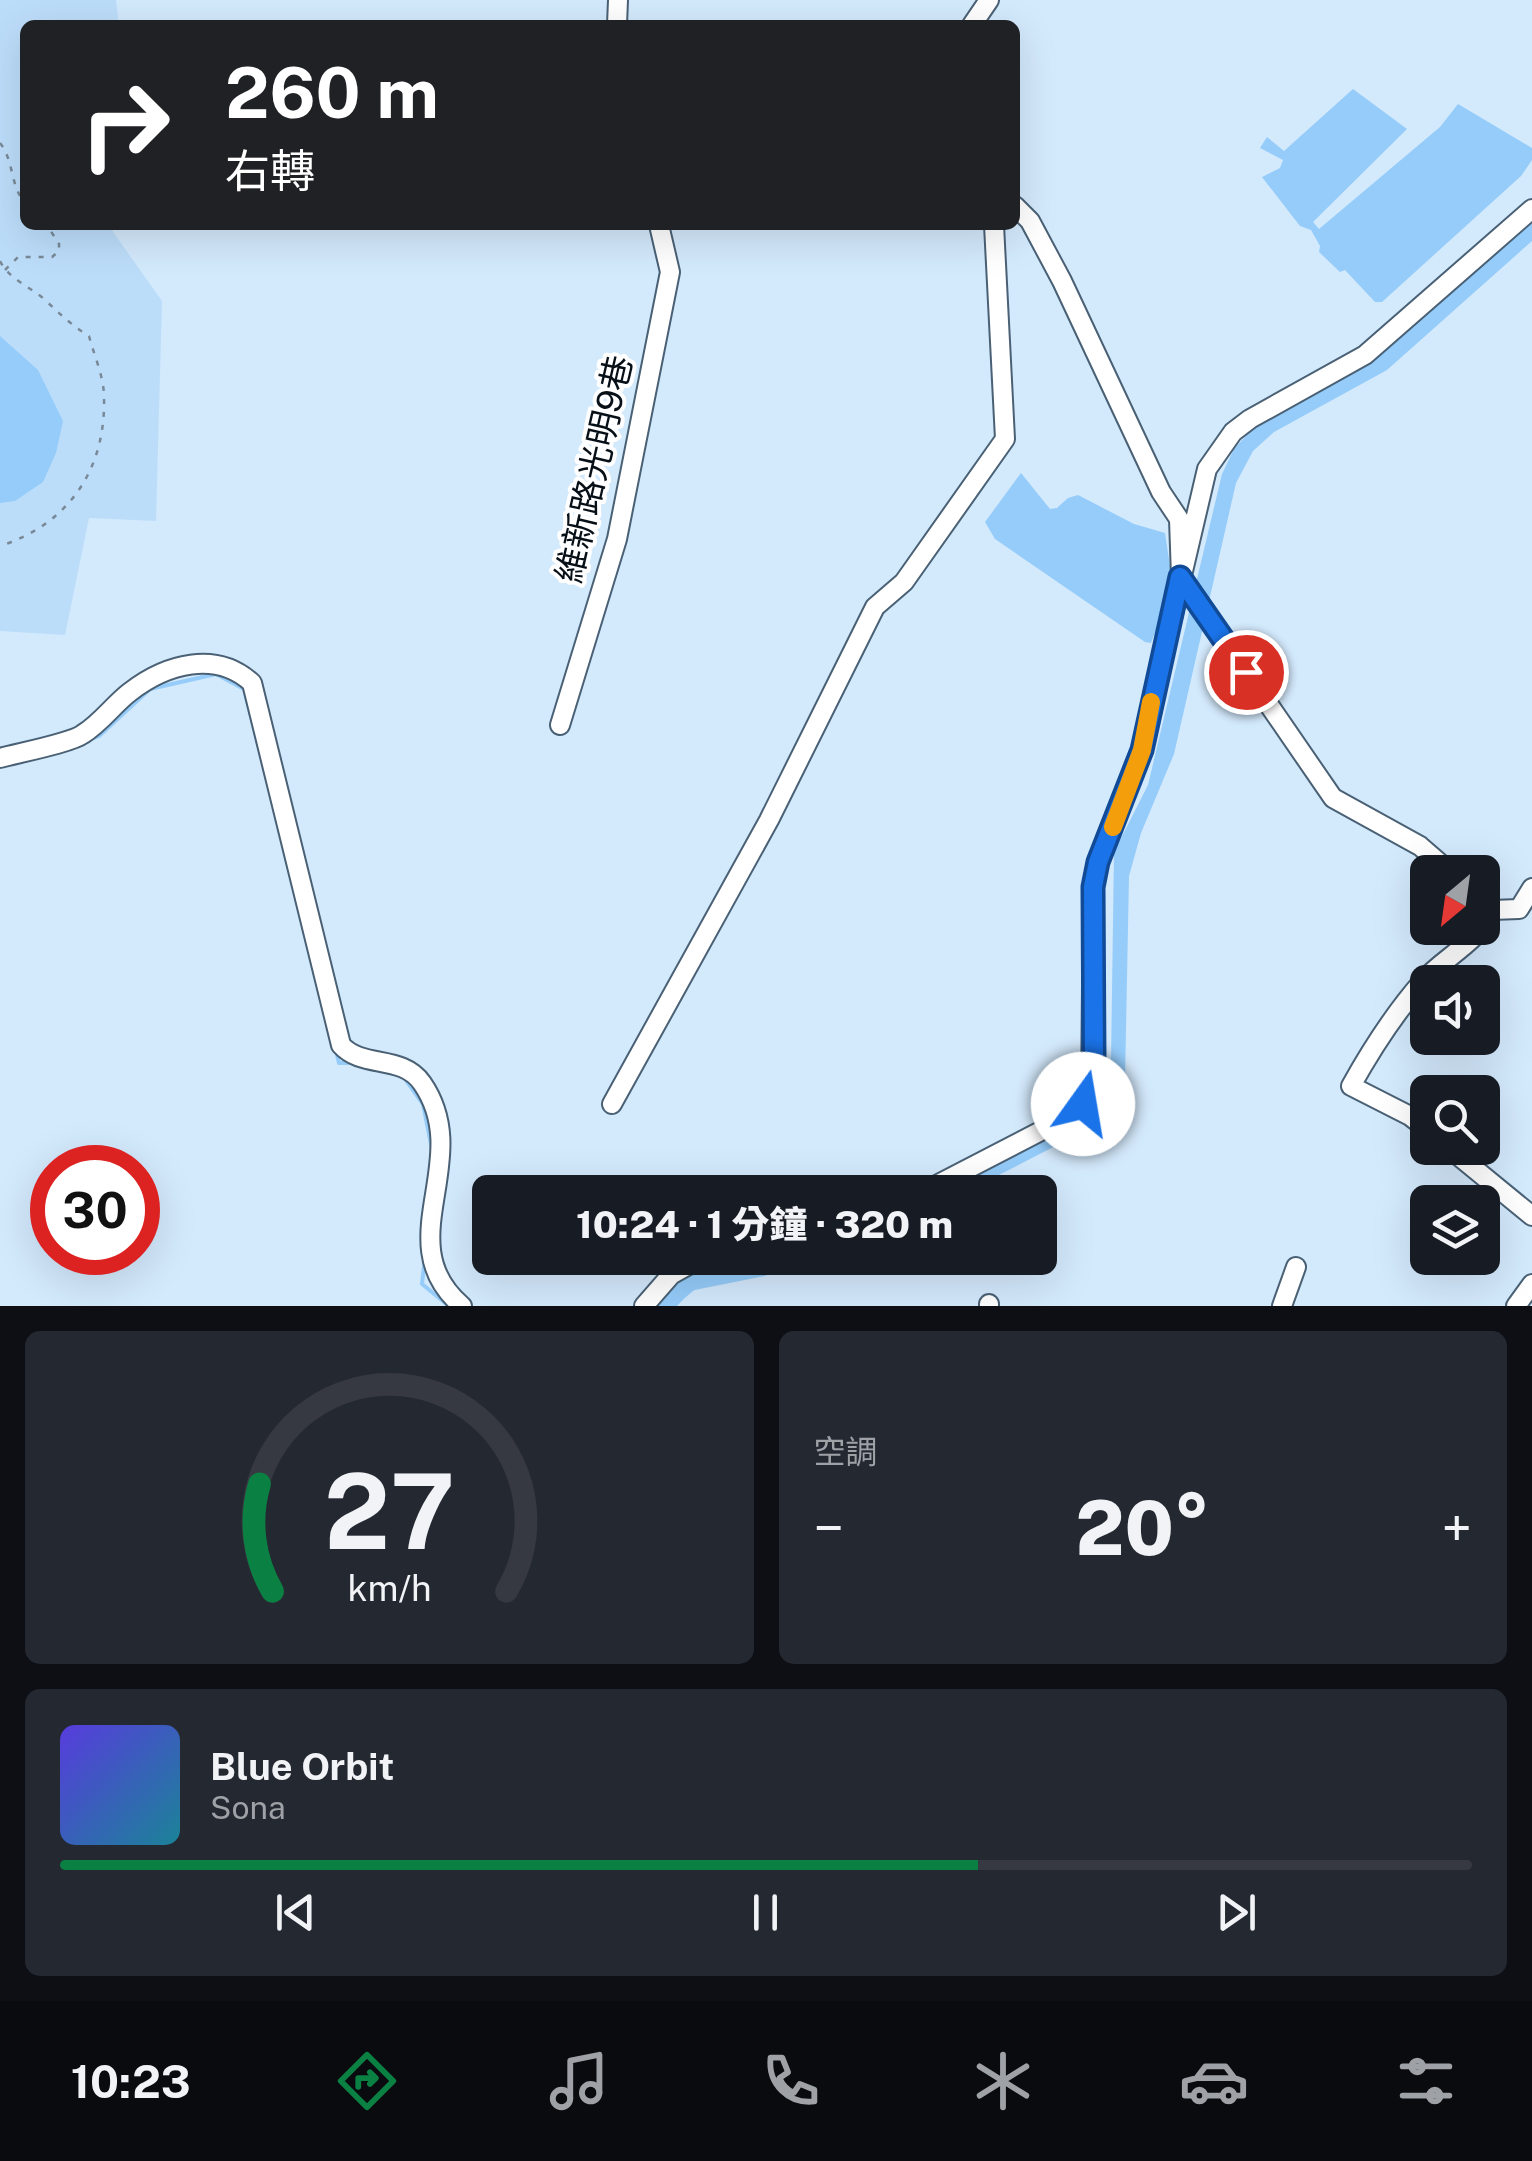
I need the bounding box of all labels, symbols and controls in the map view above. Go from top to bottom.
text: 260 m [225,51,439,134]
icon: right [60,60,190,190]
text: 右轉 [225,144,315,197]
street label: 維新路光明9巷 [548,351,640,587]
pin [1204,630,1289,715]
icon: arrive [1219,645,1274,700]
north arrow [1410,855,1500,945]
map controls [1410,855,1500,1275]
button: sound [1410,965,1500,1055]
position arrow [1031,1052,1135,1156]
button: search [1410,1075,1500,1165]
speed limit sign: 30 [30,1145,160,1275]
button: layers [1410,1185,1500,1275]
text: 10:24 · 1 分鐘 · 320 m [576,1202,953,1247]
text: 空調 [814,1433,878,1470]
text: 27 [324,1450,455,1572]
text: 20° [1076,1484,1210,1572]
text: − [814,1496,844,1560]
text: + [1441,1496,1472,1560]
text: km/h [347,1567,431,1609]
text: Blue Orbit [210,1744,394,1789]
text: Sona [210,1789,286,1826]
icon: previous [268,1885,323,1940]
icon: pause [738,1885,793,1940]
icon: next [1209,1885,1264,1940]
icon: directions [332,2046,402,2116]
icon: music [544,2046,614,2116]
icon: phone [756,2046,826,2116]
icon: climate [968,2046,1038,2116]
icon: car [1179,2046,1249,2116]
icon: filters [1391,2046,1461,2116]
text: 10:23 [71,2055,191,2108]

